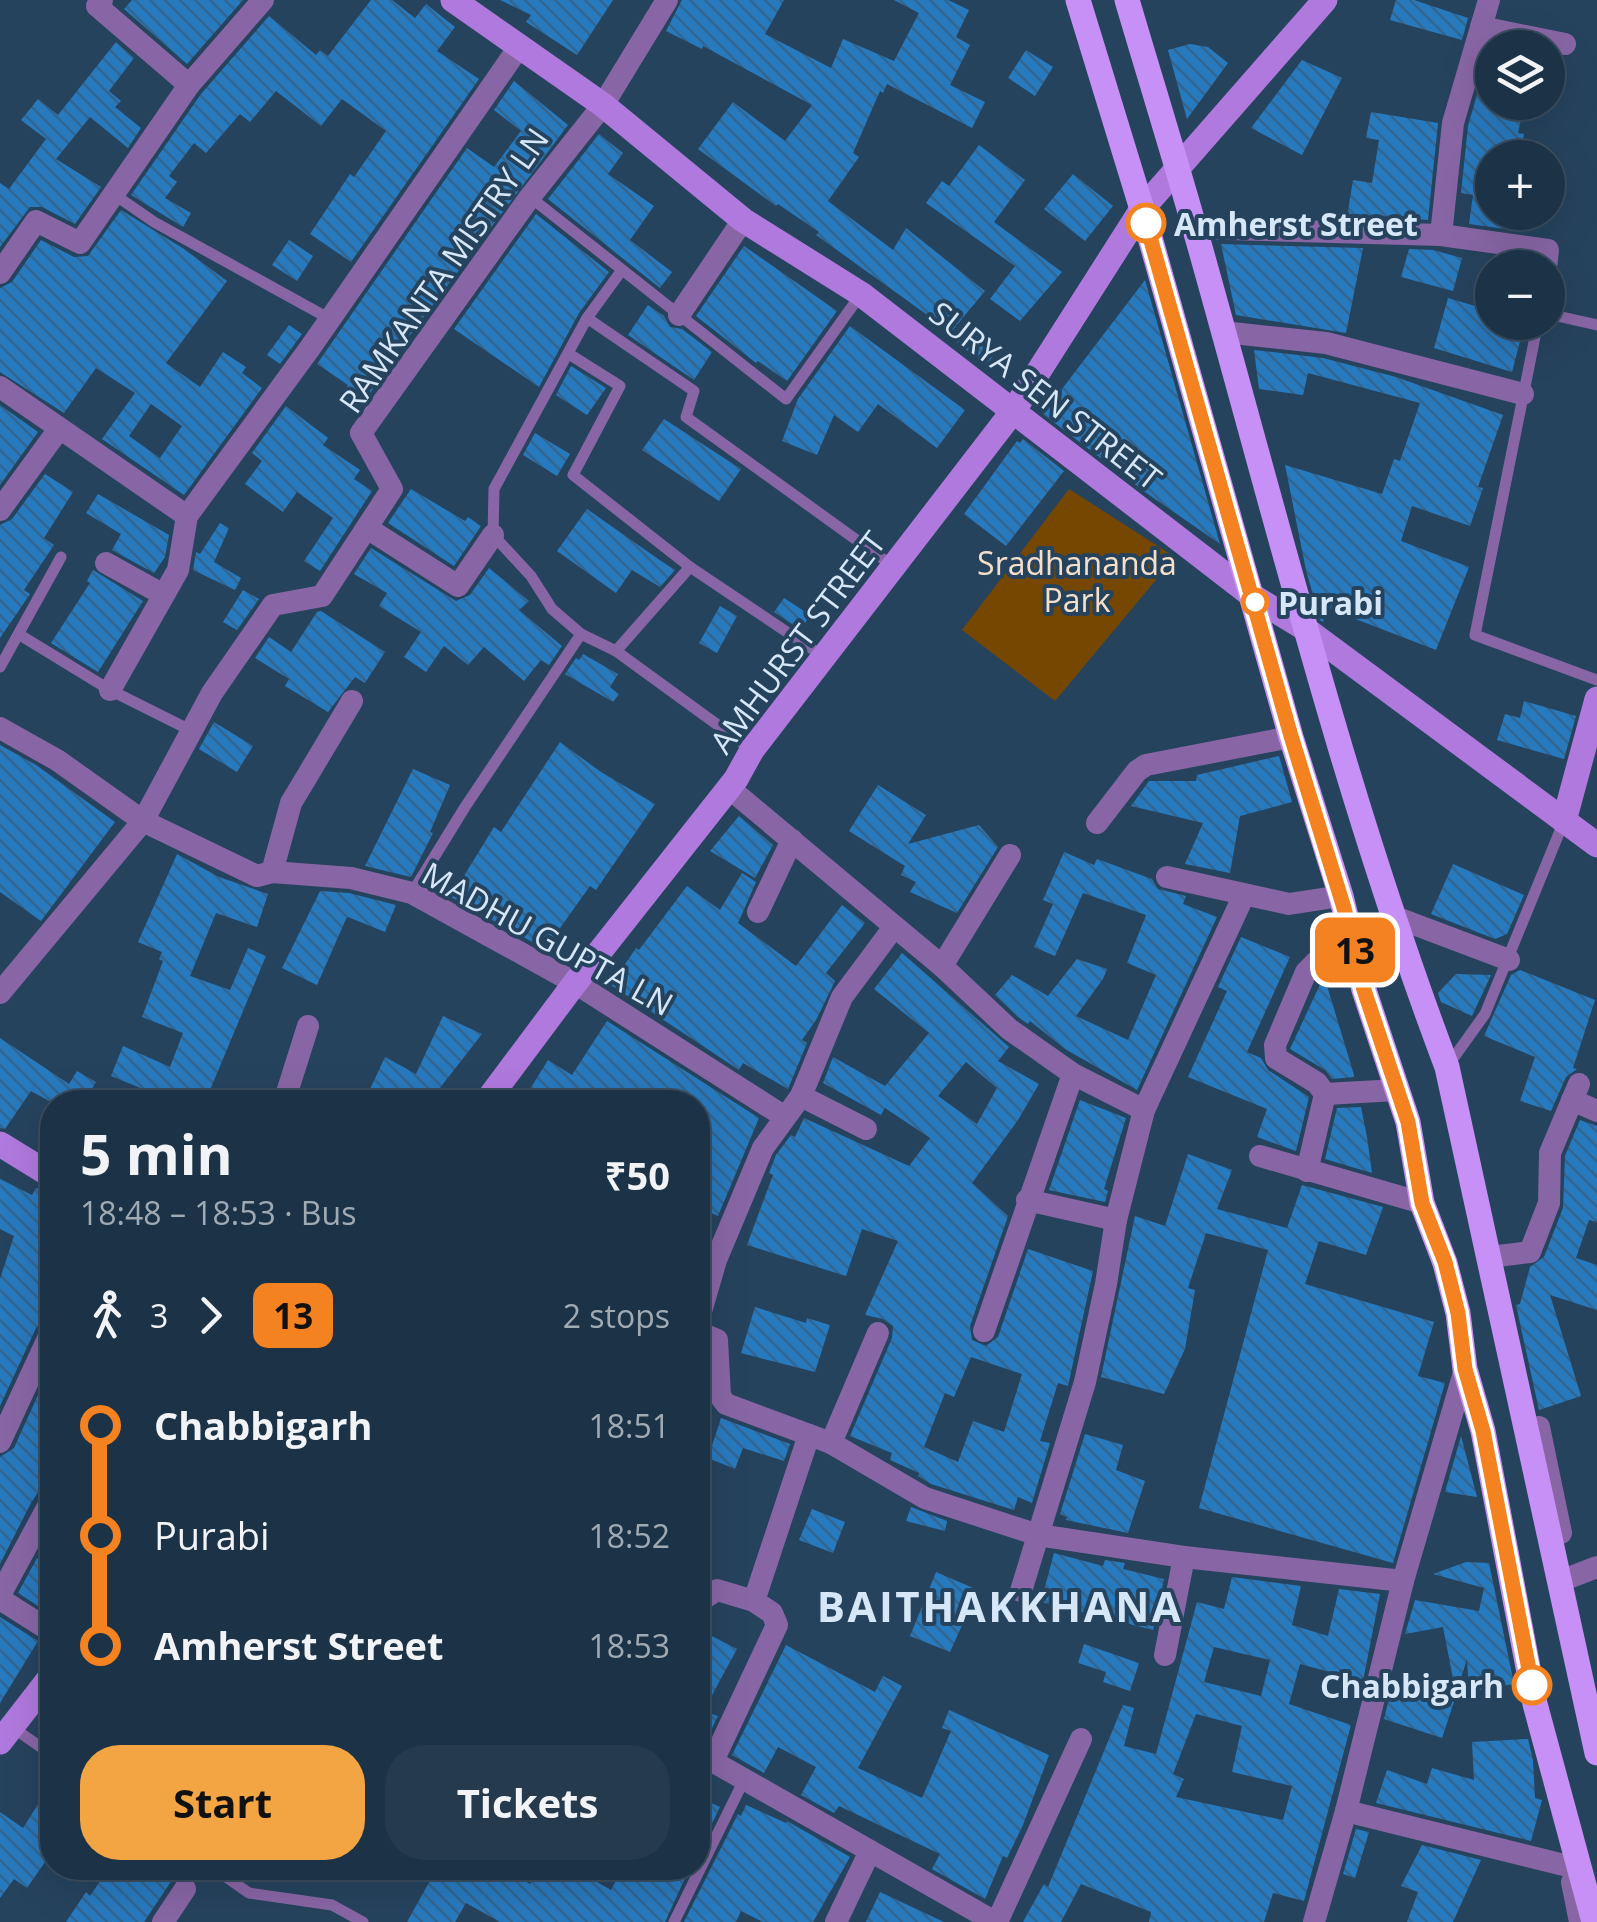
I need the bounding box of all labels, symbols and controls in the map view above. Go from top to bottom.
map controls [1475,30,1565,340]
button: layers [1475,30,1565,120]
street label: RAMKANTA MISTRY LN [328,119,558,421]
button: + [1475,140,1565,230]
place label: Amherst Street [1174,202,1418,245]
marker: Amherst Street [1127,204,1165,242]
button: − [1475,250,1565,340]
street label: SURYA SEN STREET [921,291,1171,499]
street label: AMHURST STREET [699,522,895,762]
park label: Sradhananda Park [977,541,1177,621]
place label: Purabi [1278,581,1383,624]
marker: Purabi [1242,589,1268,615]
street label: MADHU GUPTA LN [415,851,681,1025]
line badge: 13 [1310,918,1400,982]
text: 13 [1335,927,1375,974]
text: 5 min [80,1116,233,1191]
text: ₹50 [605,1149,670,1201]
text: 18:48 – 18:53 · Bus [80,1191,356,1234]
icon: walk [80,1288,135,1343]
icon: forward [183,1288,238,1343]
text: 13 [273,1292,313,1339]
text: 3 [150,1294,168,1337]
text: 2 stops [563,1294,670,1337]
text: Chabbigarh [154,1399,372,1451]
text: 18:51 [588,1404,670,1447]
text: Purabi [154,1509,270,1561]
text: 18:52 [588,1514,670,1557]
district label: BAITHAKKHANA [817,1577,1183,1634]
text: Amherst Street [154,1619,444,1671]
text: 18:53 [588,1624,670,1667]
place label: Chabbigarh [1320,1664,1504,1707]
marker: Chabbigarh [1513,1666,1551,1704]
button: Start [80,1745,365,1860]
button: Tickets [385,1745,670,1860]

